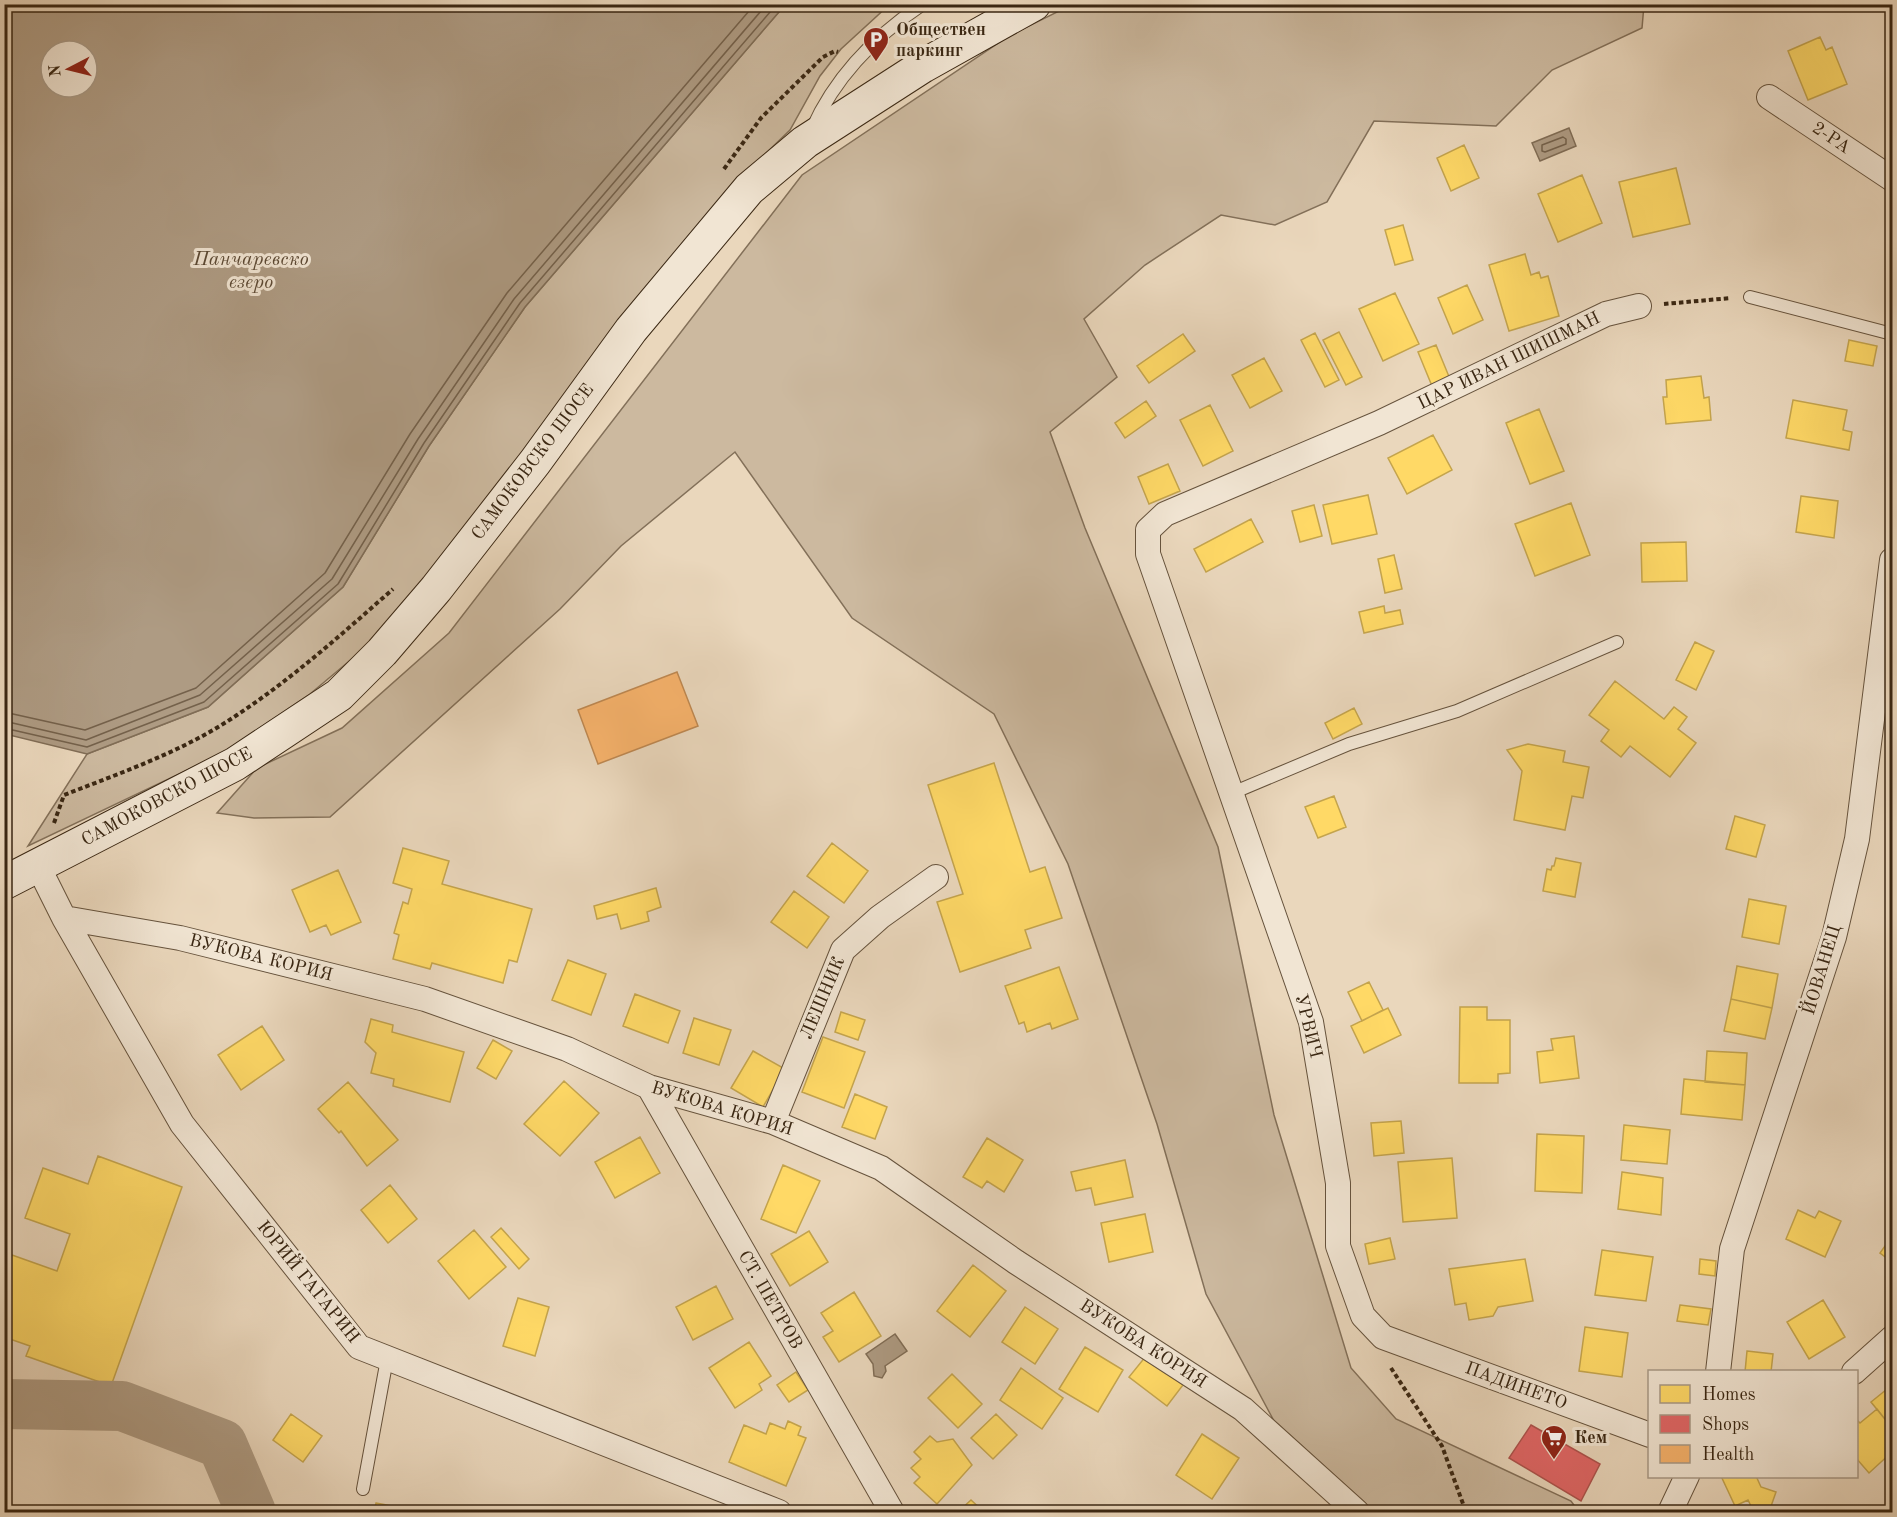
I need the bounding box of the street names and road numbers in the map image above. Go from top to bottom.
street label: 2-РА [1809,119,1854,157]
street label: ЦАР ИВАН ШИШМАН [1415,309,1603,413]
street label: САМОКОВСКО ШОСЕ [469,381,597,543]
street label: САМОКОВСКО ШОСЕ [79,744,255,850]
street label: ЙОВАНЕЦ [1796,922,1844,1017]
street label: ВУКОВА КОРИЯ [187,931,335,985]
street label: ЛЕШНИК [798,954,848,1042]
street label: УРВИЧ [1291,992,1325,1060]
street label: ВУКОВА КОРИЯ [649,1079,795,1139]
street label: ЮРИЙ ГАГАРИН [253,1215,366,1346]
street label: СТ. ПЕТРОВ [735,1248,805,1352]
street label: ВУКОВА КОРИЯ [1076,1296,1210,1392]
street label: ПАДИНЕТО [1463,1359,1569,1413]

